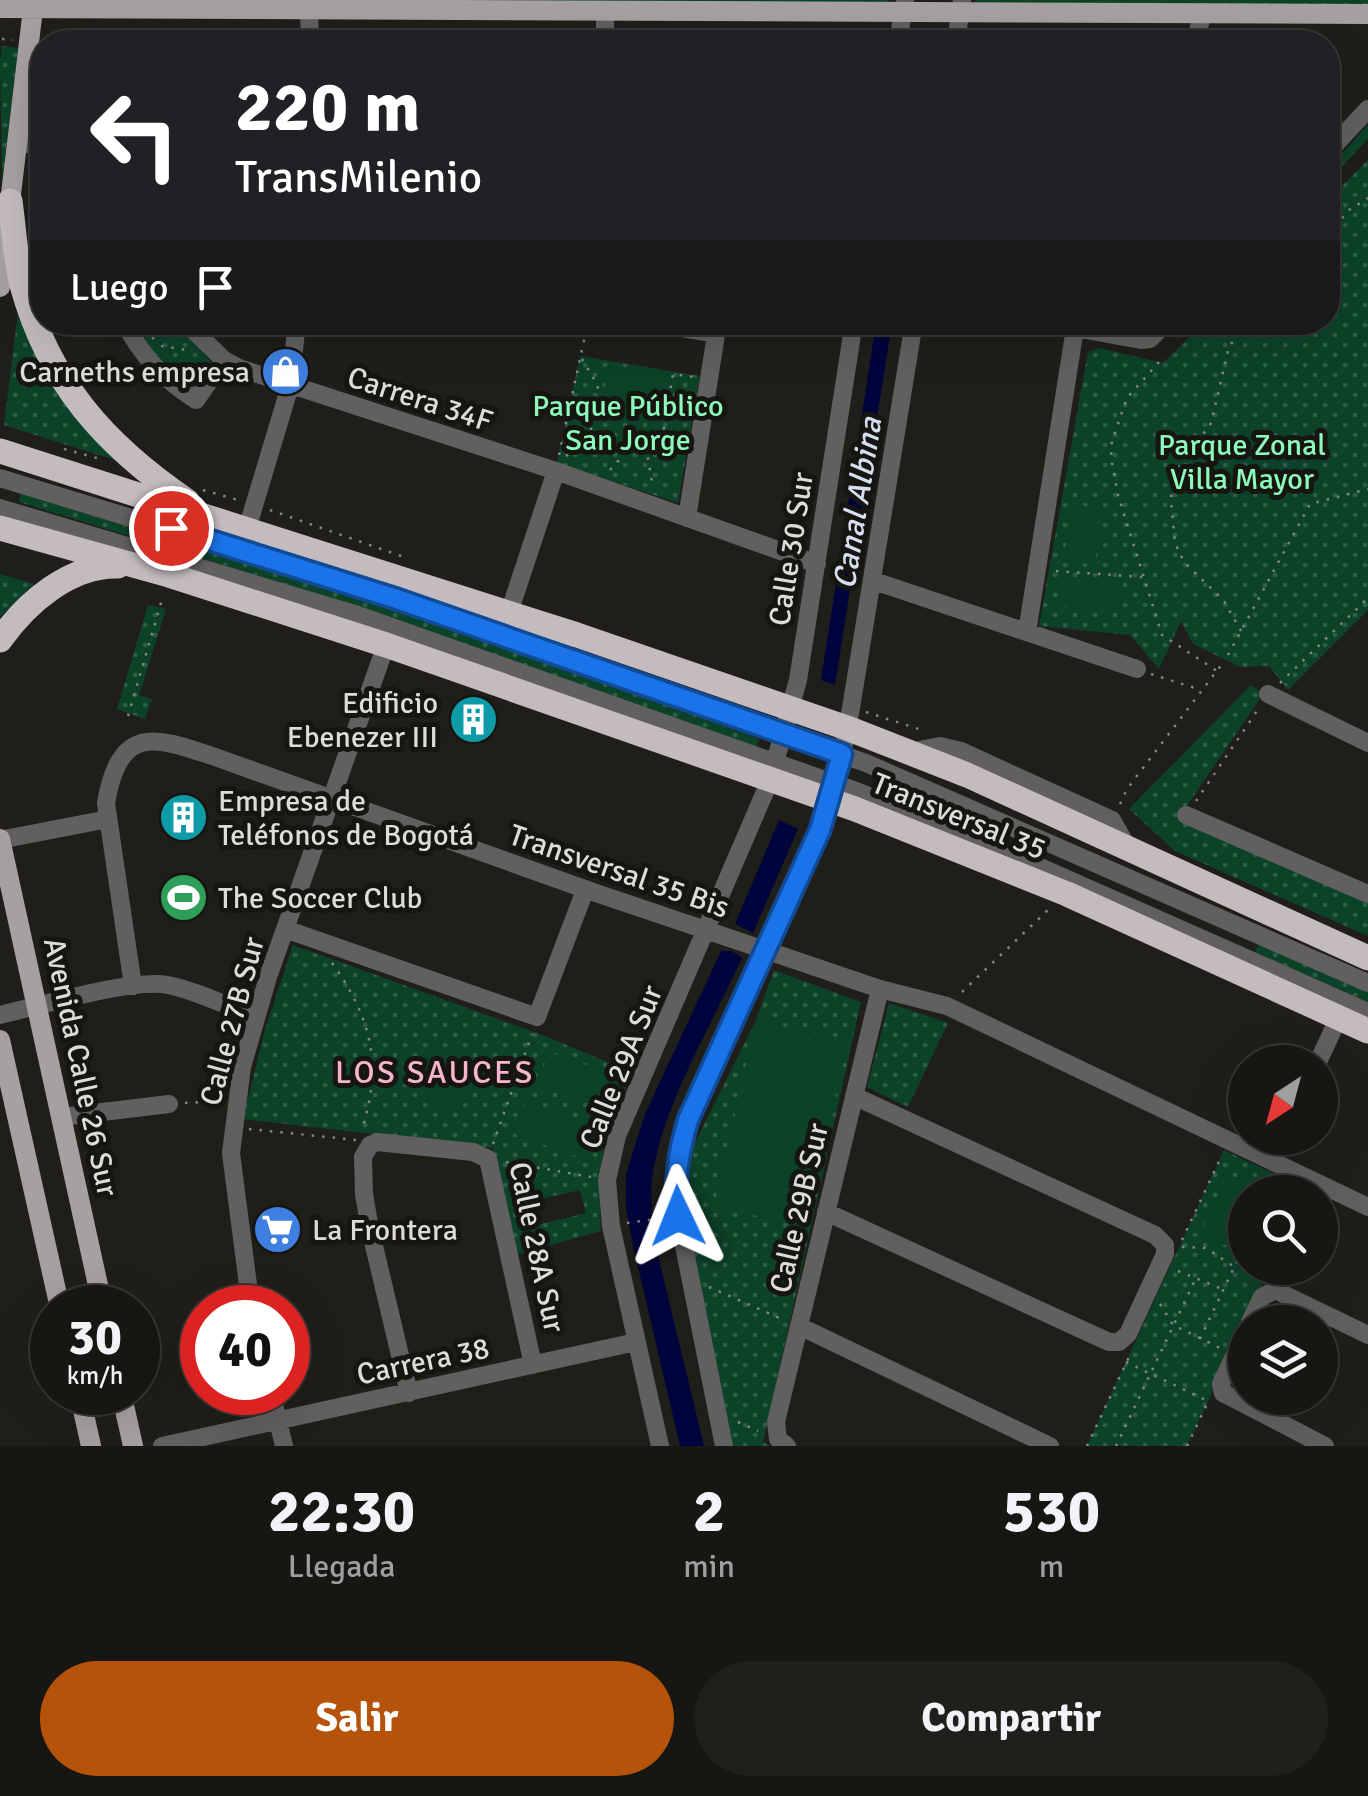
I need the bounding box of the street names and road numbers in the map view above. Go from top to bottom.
street label: Carrera 34F [343,359,497,440]
street label: Calle 30 Sur [761,470,822,628]
street label: Transversal 35 [866,765,1051,868]
street label: Transversal 35 Bis [504,816,734,926]
street label: Calle 27B Sur [192,933,273,1109]
street label: Avenida Calle 26 Sur [35,935,126,1200]
street label: Calle 29A Sur [572,980,671,1154]
street label: Calle 29B Sur [762,1120,837,1297]
street label: Calle 28A Sur [500,1159,573,1336]
street label: Carrera 38 [353,1329,493,1394]

